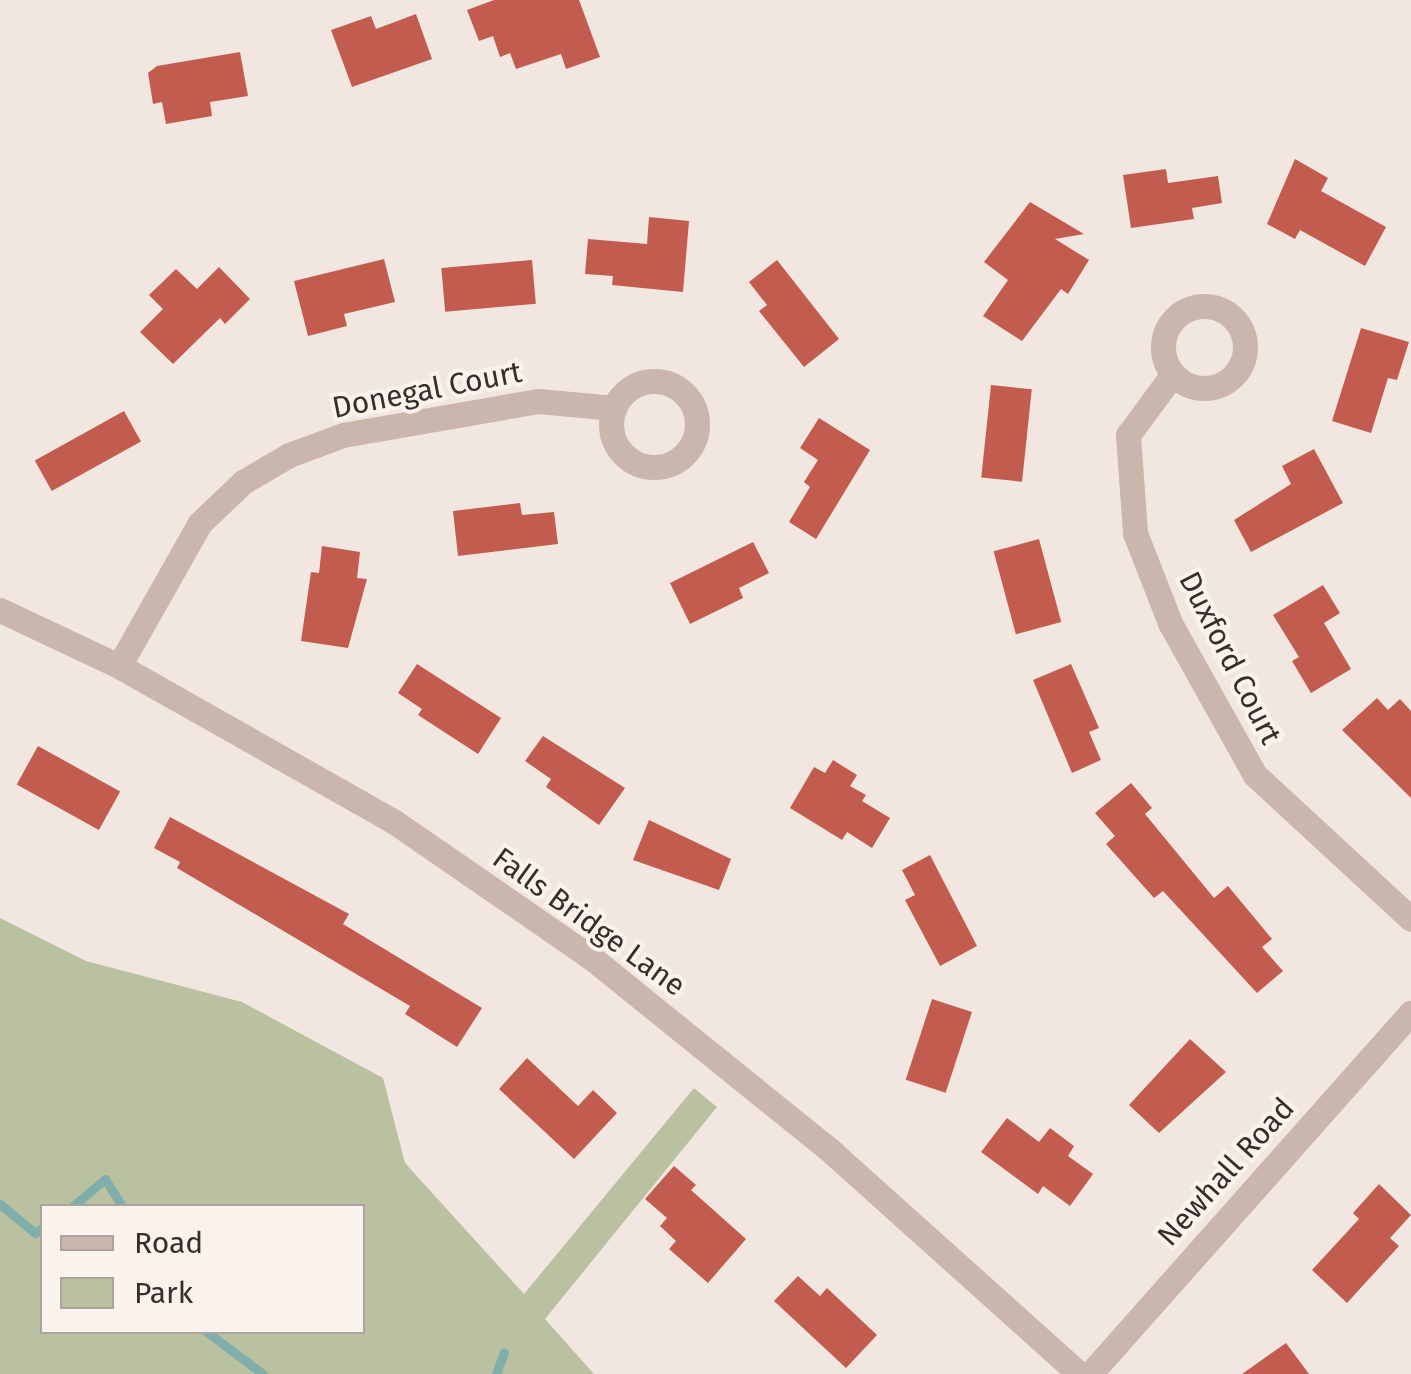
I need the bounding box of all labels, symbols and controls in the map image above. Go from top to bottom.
street label: Donegal Court [329,354,525,426]
street label: Duxford Court [1171,566,1289,750]
street label: Falls Bridge Lane [486,840,692,1004]
street label: Newhall Road [1150,1091,1302,1253]
legend [40,1204,365,1334]
text: Road [134,1225,203,1261]
text: Park [134,1275,193,1311]

